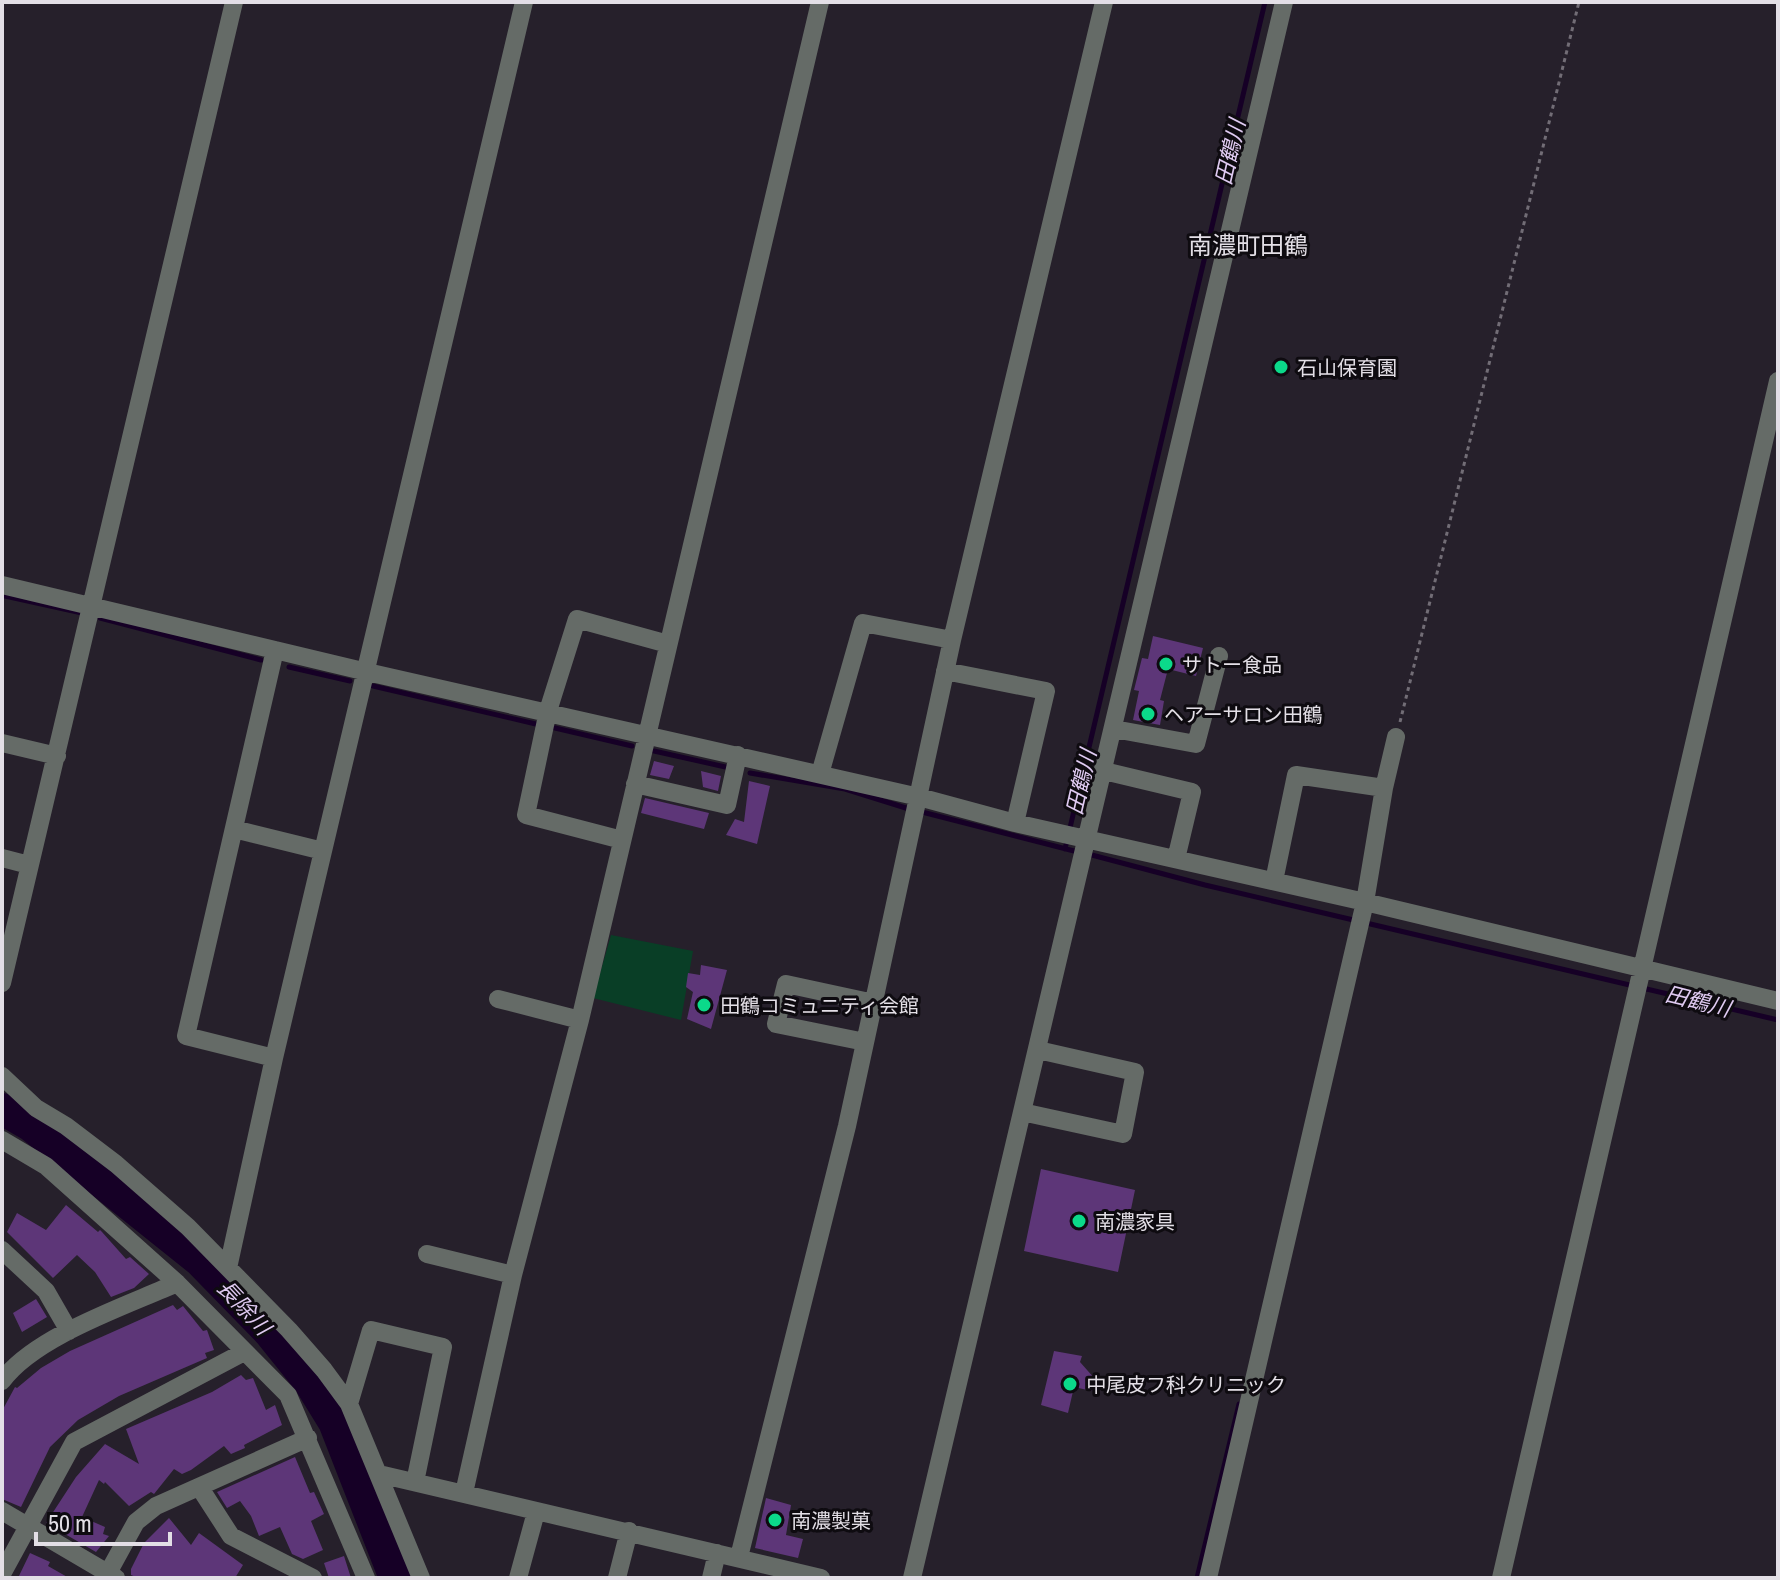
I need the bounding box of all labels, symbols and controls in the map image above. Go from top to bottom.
water label: 田鶴川 [1208,115,1252,188]
district label: 南濃町田鶴 [1188,229,1308,261]
place label: 石山保育園 [1297,354,1397,381]
marker: 石山保育園 [1272,358,1290,376]
place label: サトー食品 [1182,651,1282,678]
marker: サトー食品 [1157,655,1175,673]
place label: ヘアーサロン田鶴 [1164,701,1322,728]
marker: ヘアーサロン田鶴 [1139,705,1157,723]
water label: 田鶴川 [1059,745,1103,818]
water label: 田鶴川 [1662,978,1736,1024]
place label: 田鶴コミュニティ会館 [720,992,919,1019]
marker: 田鶴コミュニティ会館 [695,996,713,1014]
place label: 南濃家具 [1095,1208,1175,1235]
marker: 南濃家具 [1070,1212,1088,1230]
water label: 長除川 [211,1273,279,1343]
place label: 中尾皮フ科クリニック [1086,1371,1286,1398]
marker: 中尾皮フ科クリニック [1061,1375,1079,1393]
scale bar [36,1496,170,1546]
text: 50 m [48,1507,92,1539]
place label: 南濃製菓 [791,1507,871,1534]
marker: 南濃製菓 [766,1511,784,1529]

